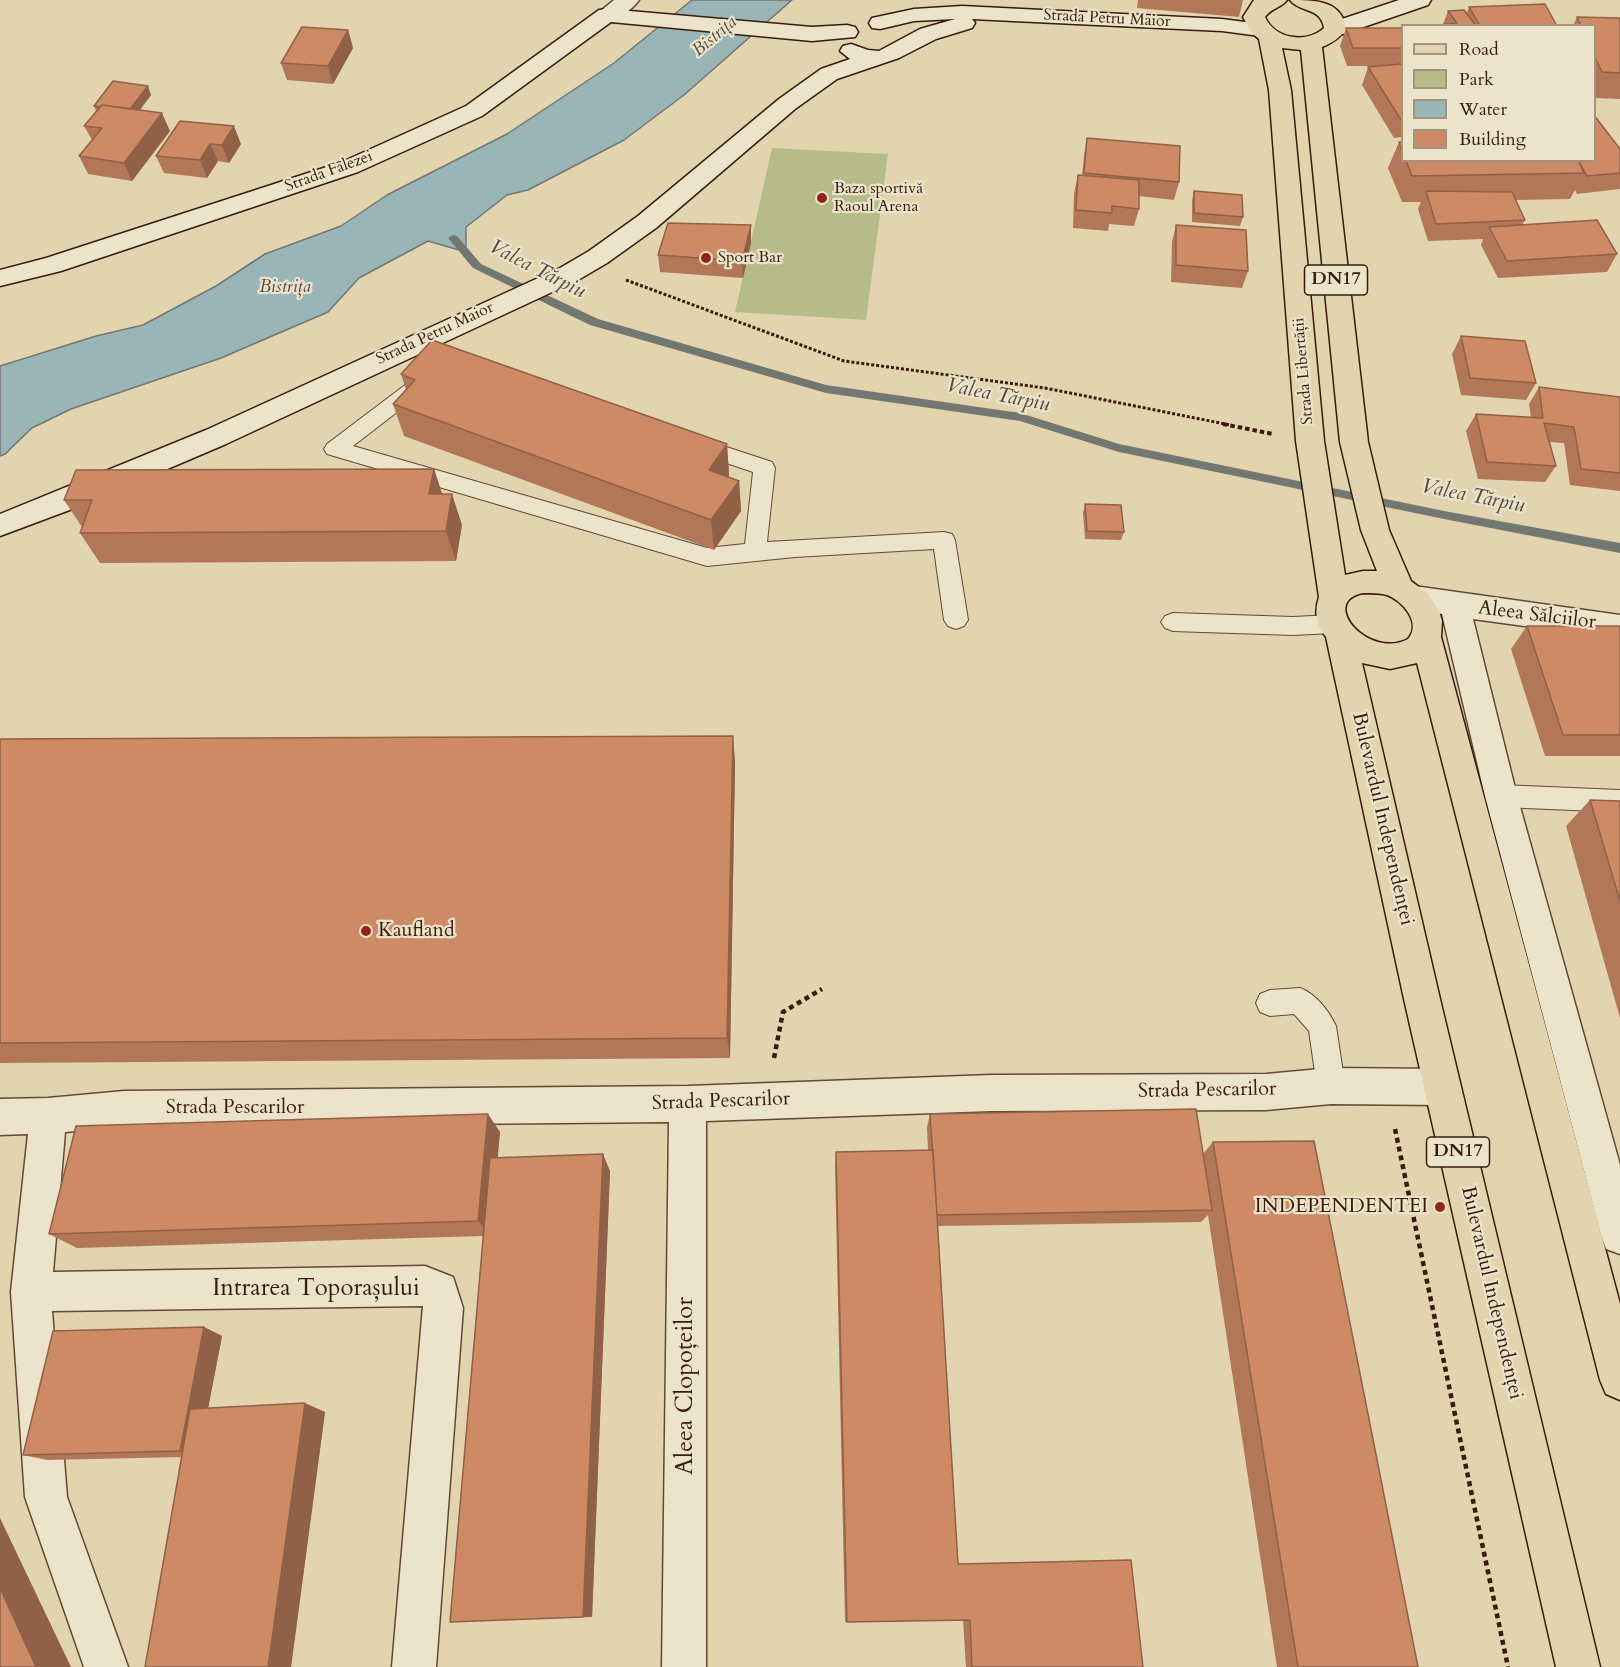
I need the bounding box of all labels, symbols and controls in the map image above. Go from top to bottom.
street label: Strada Petru Maior [1043,6,1171,32]
water label: Bistrița [688,12,742,62]
legend [1401,24,1596,162]
text: Road [1459,37,1499,62]
text: Park [1459,67,1494,92]
text: Water [1459,97,1507,122]
text: Building [1459,127,1526,152]
street label: Strada Falezei [283,147,375,197]
place label: Baza sportivă Raoul Arena [834,179,923,217]
marker: Baza sportivă Raoul Arena [815,191,829,205]
water label: Valea Tărpiu [485,235,589,305]
place label: Sport Bar [718,248,782,268]
marker: Sport Bar [699,251,713,265]
road number: DN17 [1304,265,1368,295]
water label: Bistrița [259,277,311,299]
street label: Strada Petru Maior [373,298,497,370]
street label: Strada Libertății [1290,317,1318,425]
water label: Valea Tărpiu [944,374,1052,418]
water label: Valea Tărpiu [1419,475,1527,519]
street label: Aleea Sălciilor [1477,597,1597,635]
street label: Bulevardul Independenței [1346,710,1418,928]
place label: Kaufland [378,919,455,943]
marker: Kaufland [359,924,373,938]
street label: Strada Pescarilor [1138,1078,1276,1104]
street label: Strada Pescarilor [651,1088,791,1116]
street label: Strada Pescarilor [166,1096,304,1120]
road number: DN17 [1426,1137,1490,1167]
street label: Bulevardul Independenței [1455,1184,1527,1402]
place label: INDEPENDENTEI [1255,1195,1428,1219]
marker: INDEPENDENTEI [1433,1200,1447,1214]
street label: Intrarea Toporașului [212,1275,420,1303]
street label: Aleea Clopoțeilor [672,1297,700,1475]

